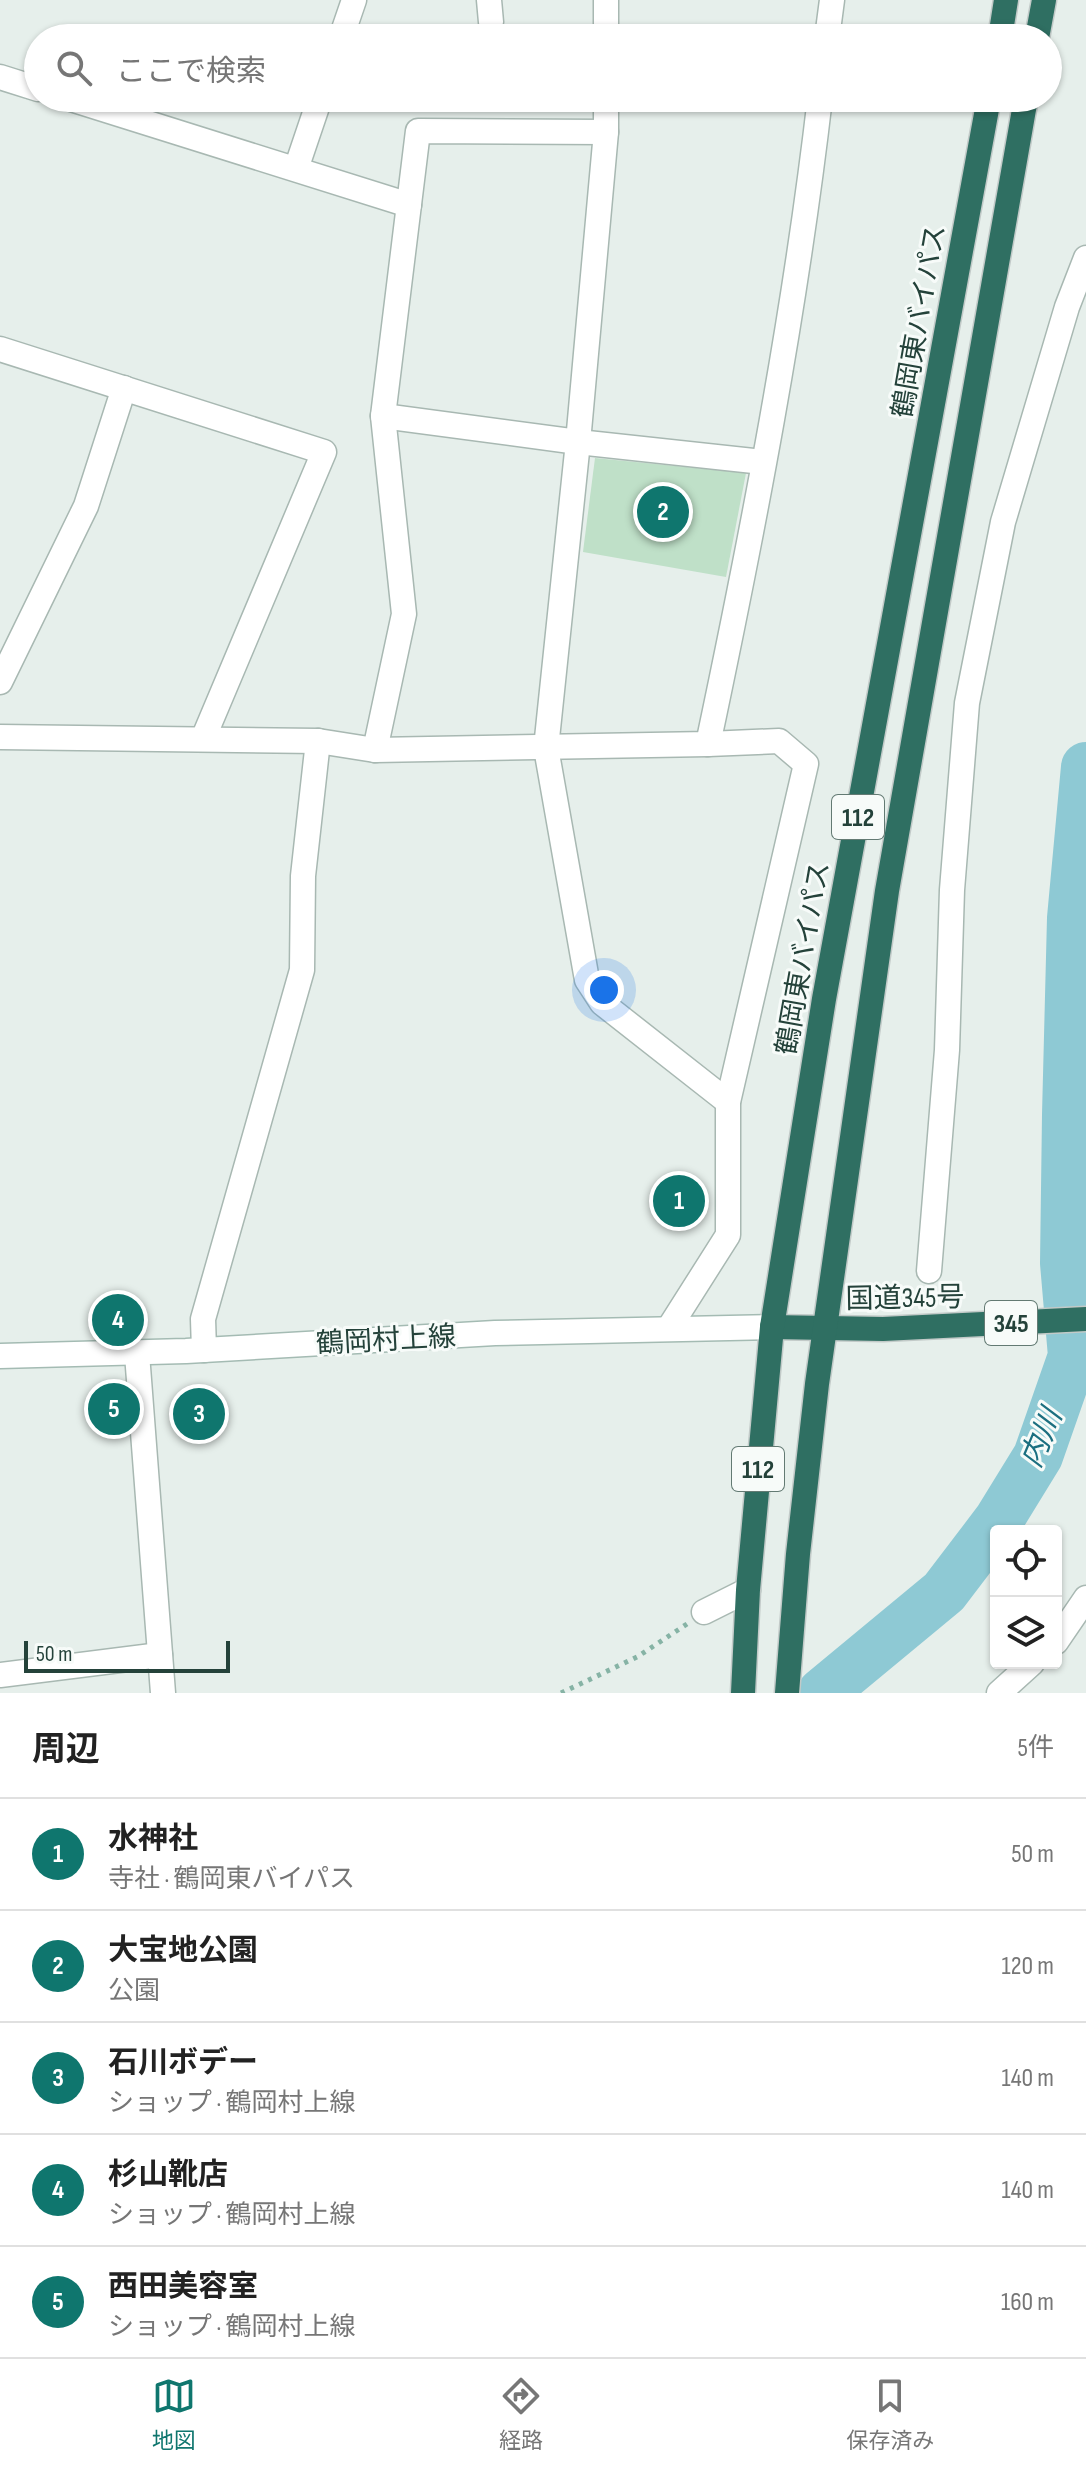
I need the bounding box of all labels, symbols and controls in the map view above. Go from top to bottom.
search box [24,24,1062,112]
icon: search [52,46,96,90]
text: ここで検索 [116,54,266,90]
street label: 鶴岡東バイパス [886,222,953,420]
pin: 2 [637,482,689,542]
road number: 112 [832,795,884,839]
street label: 鶴岡東バイパス [770,859,837,1057]
your location [584,970,624,1010]
pin: 1 [653,1171,705,1231]
street label: 国道345号 [845,1281,965,1316]
pin: 4 [92,1290,144,1350]
road number: 345 [985,1301,1037,1345]
street label: 鶴岡村上線 [315,1320,457,1361]
pin: 5 [88,1379,140,1439]
pin: 3 [173,1384,225,1444]
water label: 内川 [1014,1401,1071,1473]
road number: 112 [732,1447,784,1491]
map controls [990,1525,1062,1669]
button: locate [990,1525,1062,1597]
button: layers [990,1597,1062,1669]
scale bar [24,1637,230,1673]
text: 50 m [36,1641,72,1668]
text: 周辺 [32,1729,100,1770]
text: 5件 [1018,1733,1054,1764]
text: 水神社 [108,1821,198,1857]
text: 1 [53,1839,63,1870]
text: 50 m [1011,1839,1054,1870]
text: 寺社 · 鶴岡東バイパス [108,1864,355,1895]
text: 大宝地公園 [108,1933,258,1969]
text: 2 [52,1951,64,1982]
text: 120 m [1001,1951,1054,1982]
text: 公園 [108,1976,160,2007]
text: 石川ボデー [108,2045,258,2081]
text: 3 [52,2063,64,2094]
text: 140 m [1002,2063,1054,2094]
text: ショップ · 鶴岡村上線 [108,2088,355,2119]
text: 杉山靴店 [108,2157,228,2193]
text: 4 [52,2175,64,2206]
text: 140 m [1002,2175,1054,2206]
text: ショップ · 鶴岡村上線 [108,2200,355,2231]
text: 西田美容室 [108,2269,258,2305]
text: 5 [52,2287,64,2318]
text: 160 m [1001,2287,1054,2318]
text: ショップ · 鶴岡村上線 [108,2312,355,2343]
tab: 地図 [152,2374,196,2455]
tab: 経路 [499,2374,543,2455]
tab: 保存済み [846,2374,934,2455]

